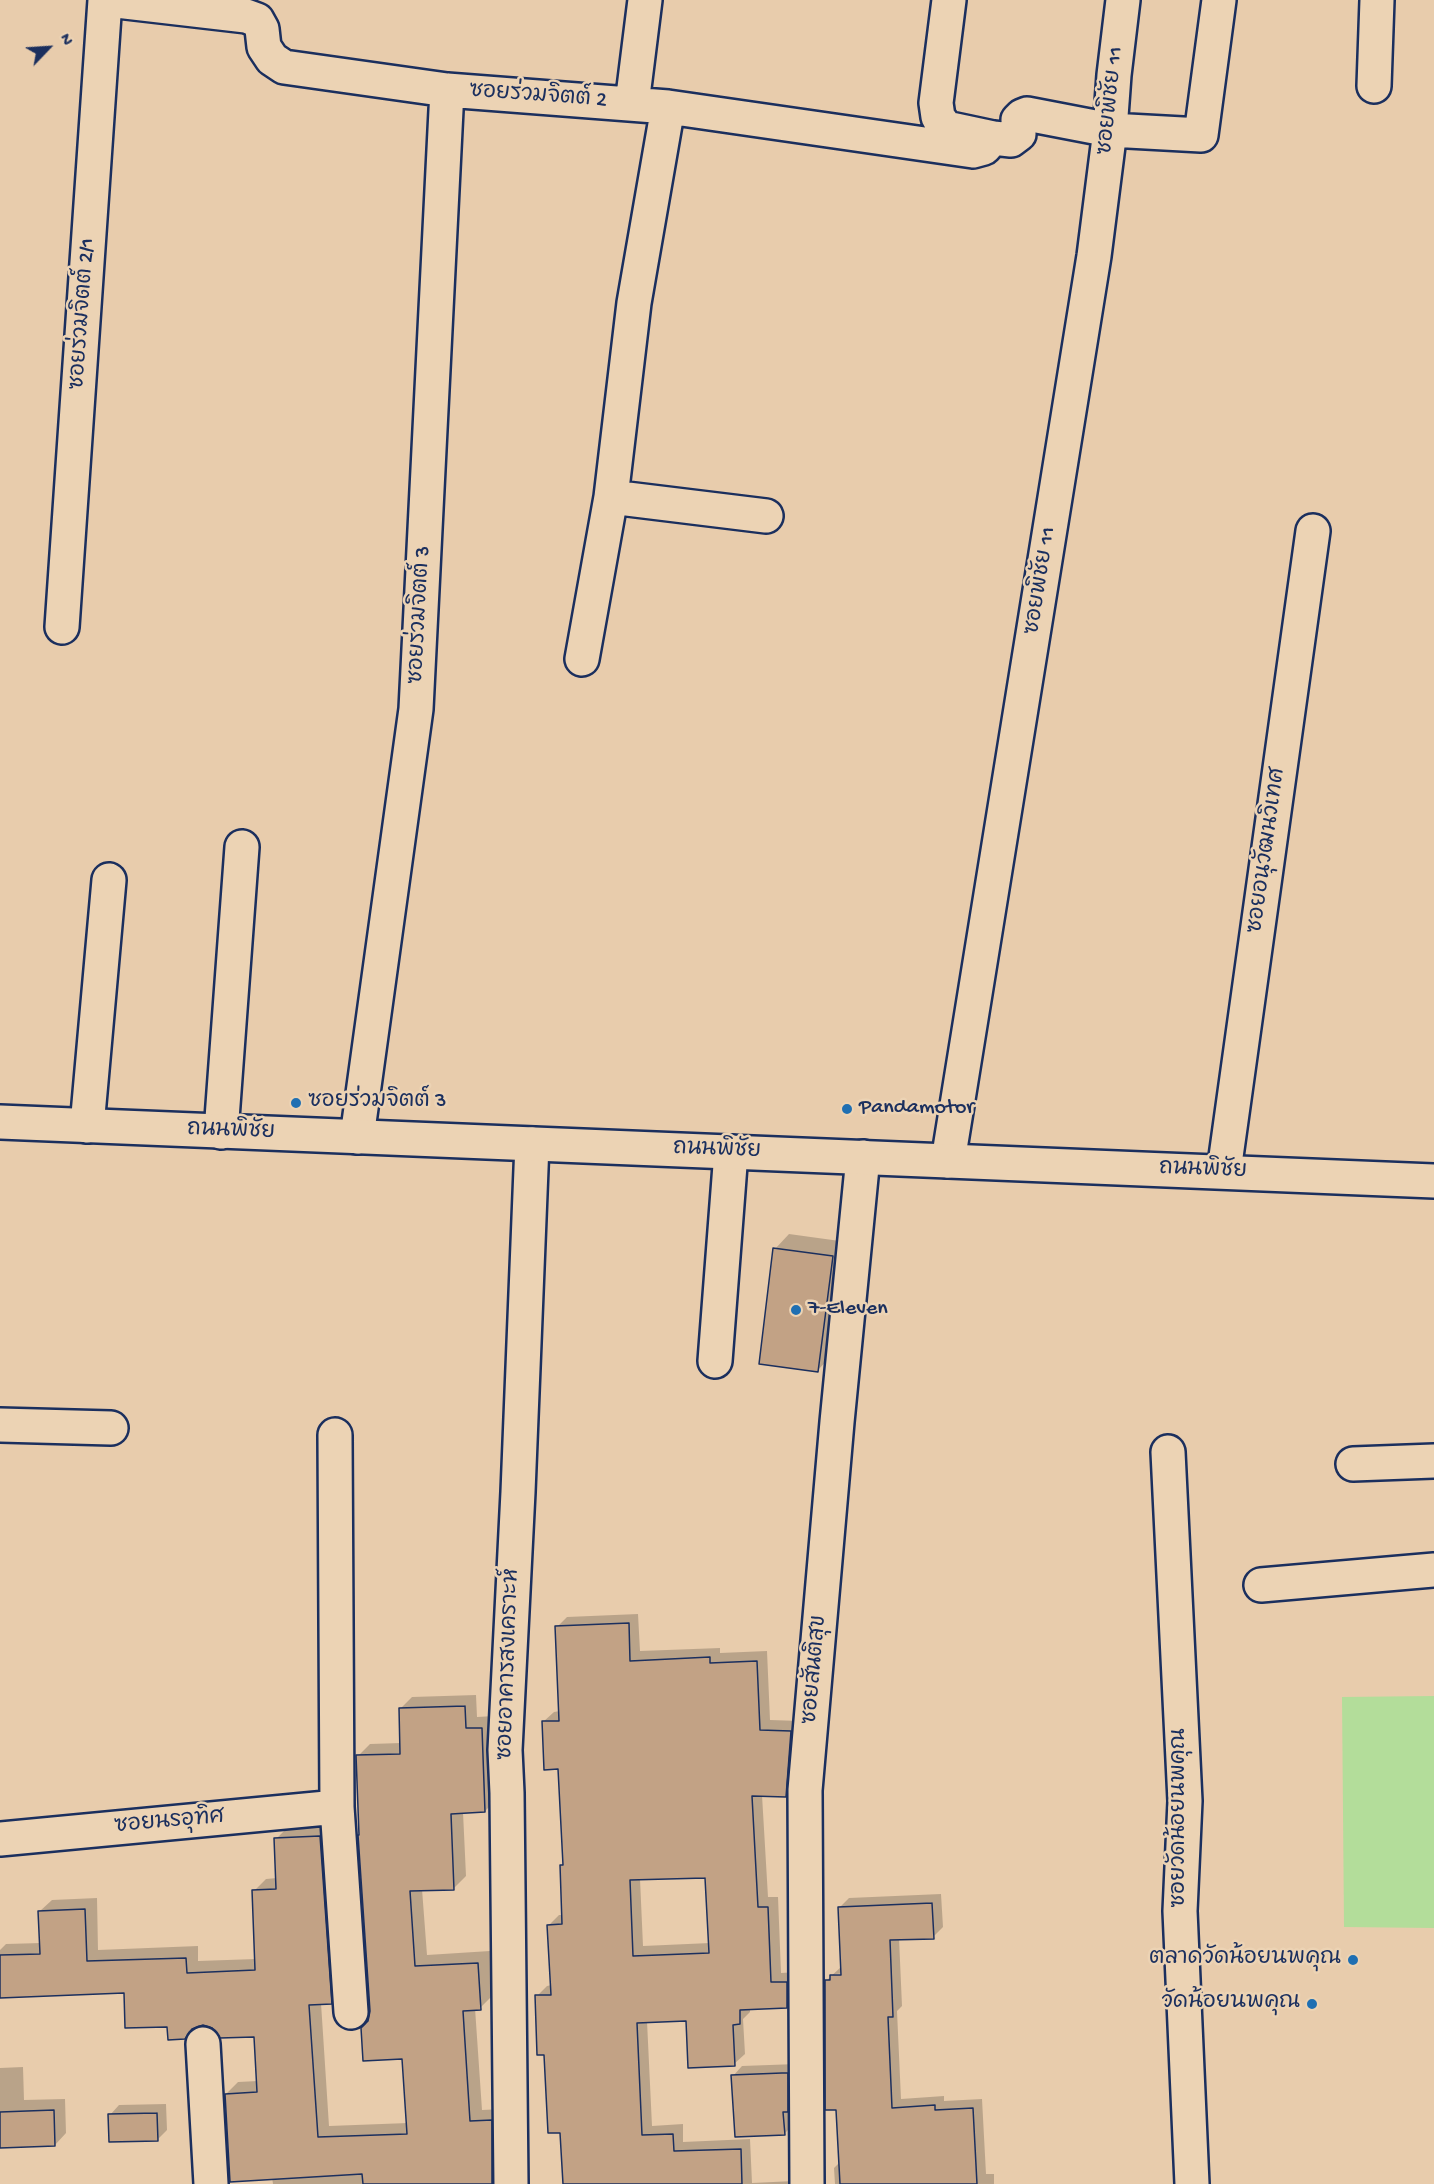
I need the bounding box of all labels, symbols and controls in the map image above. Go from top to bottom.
north arrow [18,18,78,78]
text: N [54,31,76,49]
street label: ซอยพิชัย 11 [1093,45,1131,157]
street label: ซอยร่วมจิตต์ 2 [468,79,608,115]
street label: ซอยร่วมจิตต์ 2/1 [66,237,102,391]
street label: ซอยพิชัย 11 [1020,525,1064,637]
street label: ซอยร่วมจิตต์ 3 [404,545,438,685]
street label: ซอยอนุวัฒนวิเทศ [1243,767,1293,935]
place label: ซอยร่วมจิตต์ 3 [308,1090,447,1116]
marker: ซอยร่วมจิตต์ 3 [289,1096,303,1110]
place label: Pandamotor [859,1096,974,1122]
marker: Pandamotor [840,1102,854,1116]
street label: ถนนพิชัย [186,1117,276,1147]
street label: ถนนพิชัย [672,1136,762,1166]
street label: ถนนพิชัย [1158,1156,1248,1186]
place label: 7-Eleven [808,1297,888,1323]
marker: 7-Eleven [789,1303,803,1317]
street label: ซอยอาคารสงเคราะห์ [493,1567,527,1761]
street label: ซอยสันติสุข [798,1614,834,1726]
street label: ซอยวัดน้อยนพคุณ [1168,1728,1194,1908]
street label: ซอยนรอุทิศ [113,1805,225,1841]
place label: ตลาดวัดน้อยนพคุณ [1149,1947,1341,1973]
marker: ตลาดวัดน้อยนพคุณ [1346,1953,1360,1967]
place label: วัดน้อยนพคุณ [1162,1991,1300,2017]
marker: วัดน้อยนพคุณ [1305,1997,1319,2011]

